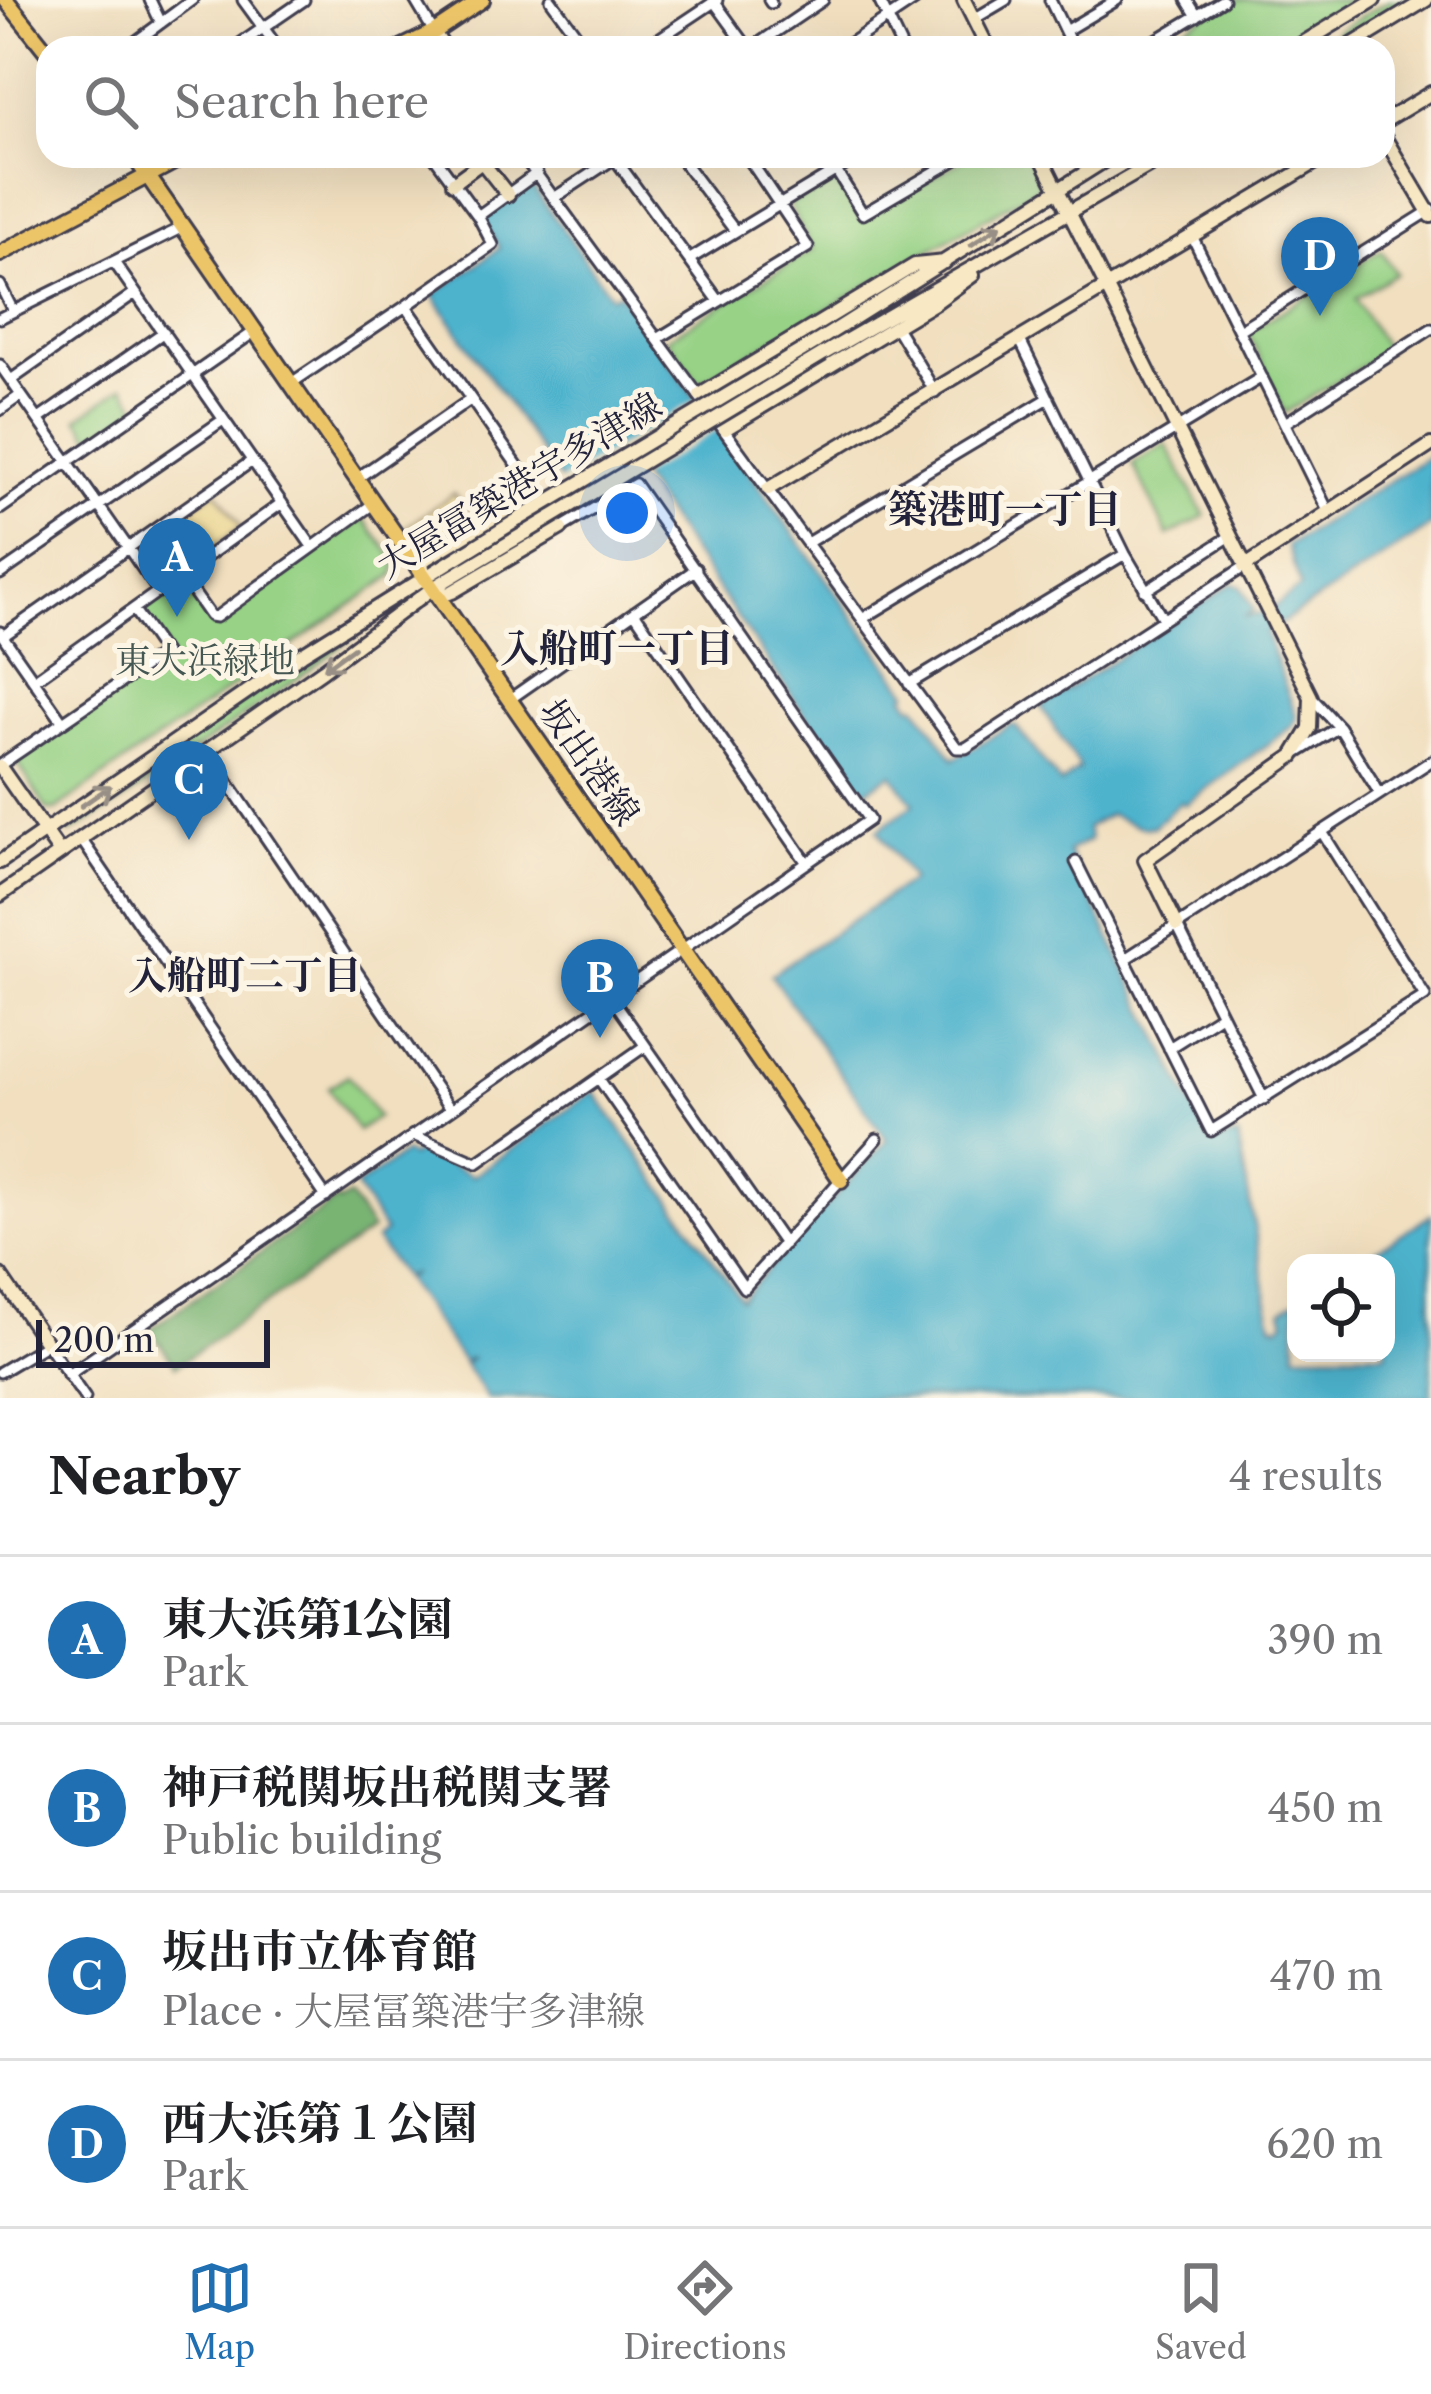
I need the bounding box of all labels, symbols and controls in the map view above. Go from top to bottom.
search box [36,36,1395,168]
icon: search [78,69,144,135]
text: Search here [174,74,429,130]
pin: D [1281,217,1359,316]
one-way arrow [969,223,1003,248]
street label: 大屋冨築港宇多津線 [369,383,669,587]
your location [597,483,657,543]
district label: 築港町一丁目 [888,485,1122,533]
pin: A [138,518,216,617]
district label: 入船町一丁目 [500,624,734,672]
park label: 東大浜緑地 [115,638,295,682]
one-way arrow [323,644,356,670]
street label: 坂出港線 [531,690,649,834]
pin: C [150,741,228,840]
one-way arrow [79,784,112,809]
pin: B [561,939,639,1038]
district label: 入船町二丁目 [128,951,362,999]
map controls [1287,1254,1395,1362]
button: locate [1287,1254,1395,1362]
scale bar [36,1314,270,1367]
text: 200 m [54,1320,154,1361]
text: Nearby [48,1445,240,1507]
text: 4 results [1229,1452,1383,1500]
text: 東大浜第1公園 [162,1591,452,1647]
text: A [72,1616,102,1664]
text: 390 m [1267,1616,1383,1664]
text: Park [162,1648,247,1696]
text: 神戸税関坂出税関支署 [162,1759,612,1815]
text: B [73,1784,102,1832]
text: 450 m [1268,1784,1383,1832]
text: Public building [162,1816,441,1864]
text: 坂出市立体育館 [162,1923,477,1979]
text: C [71,1952,103,2000]
text: 470 m [1270,1952,1383,2000]
text: Place · 大屋冨築港宇多津線 [162,1987,645,2035]
text: 西大浜第１公園 [162,2095,477,2151]
text: D [70,2120,104,2168]
text: 620 m [1266,2120,1383,2168]
text: Park [162,2152,247,2200]
tab: Map [184,2255,255,2368]
tab: Directions [624,2255,787,2368]
tab: Saved [1155,2255,1247,2368]

